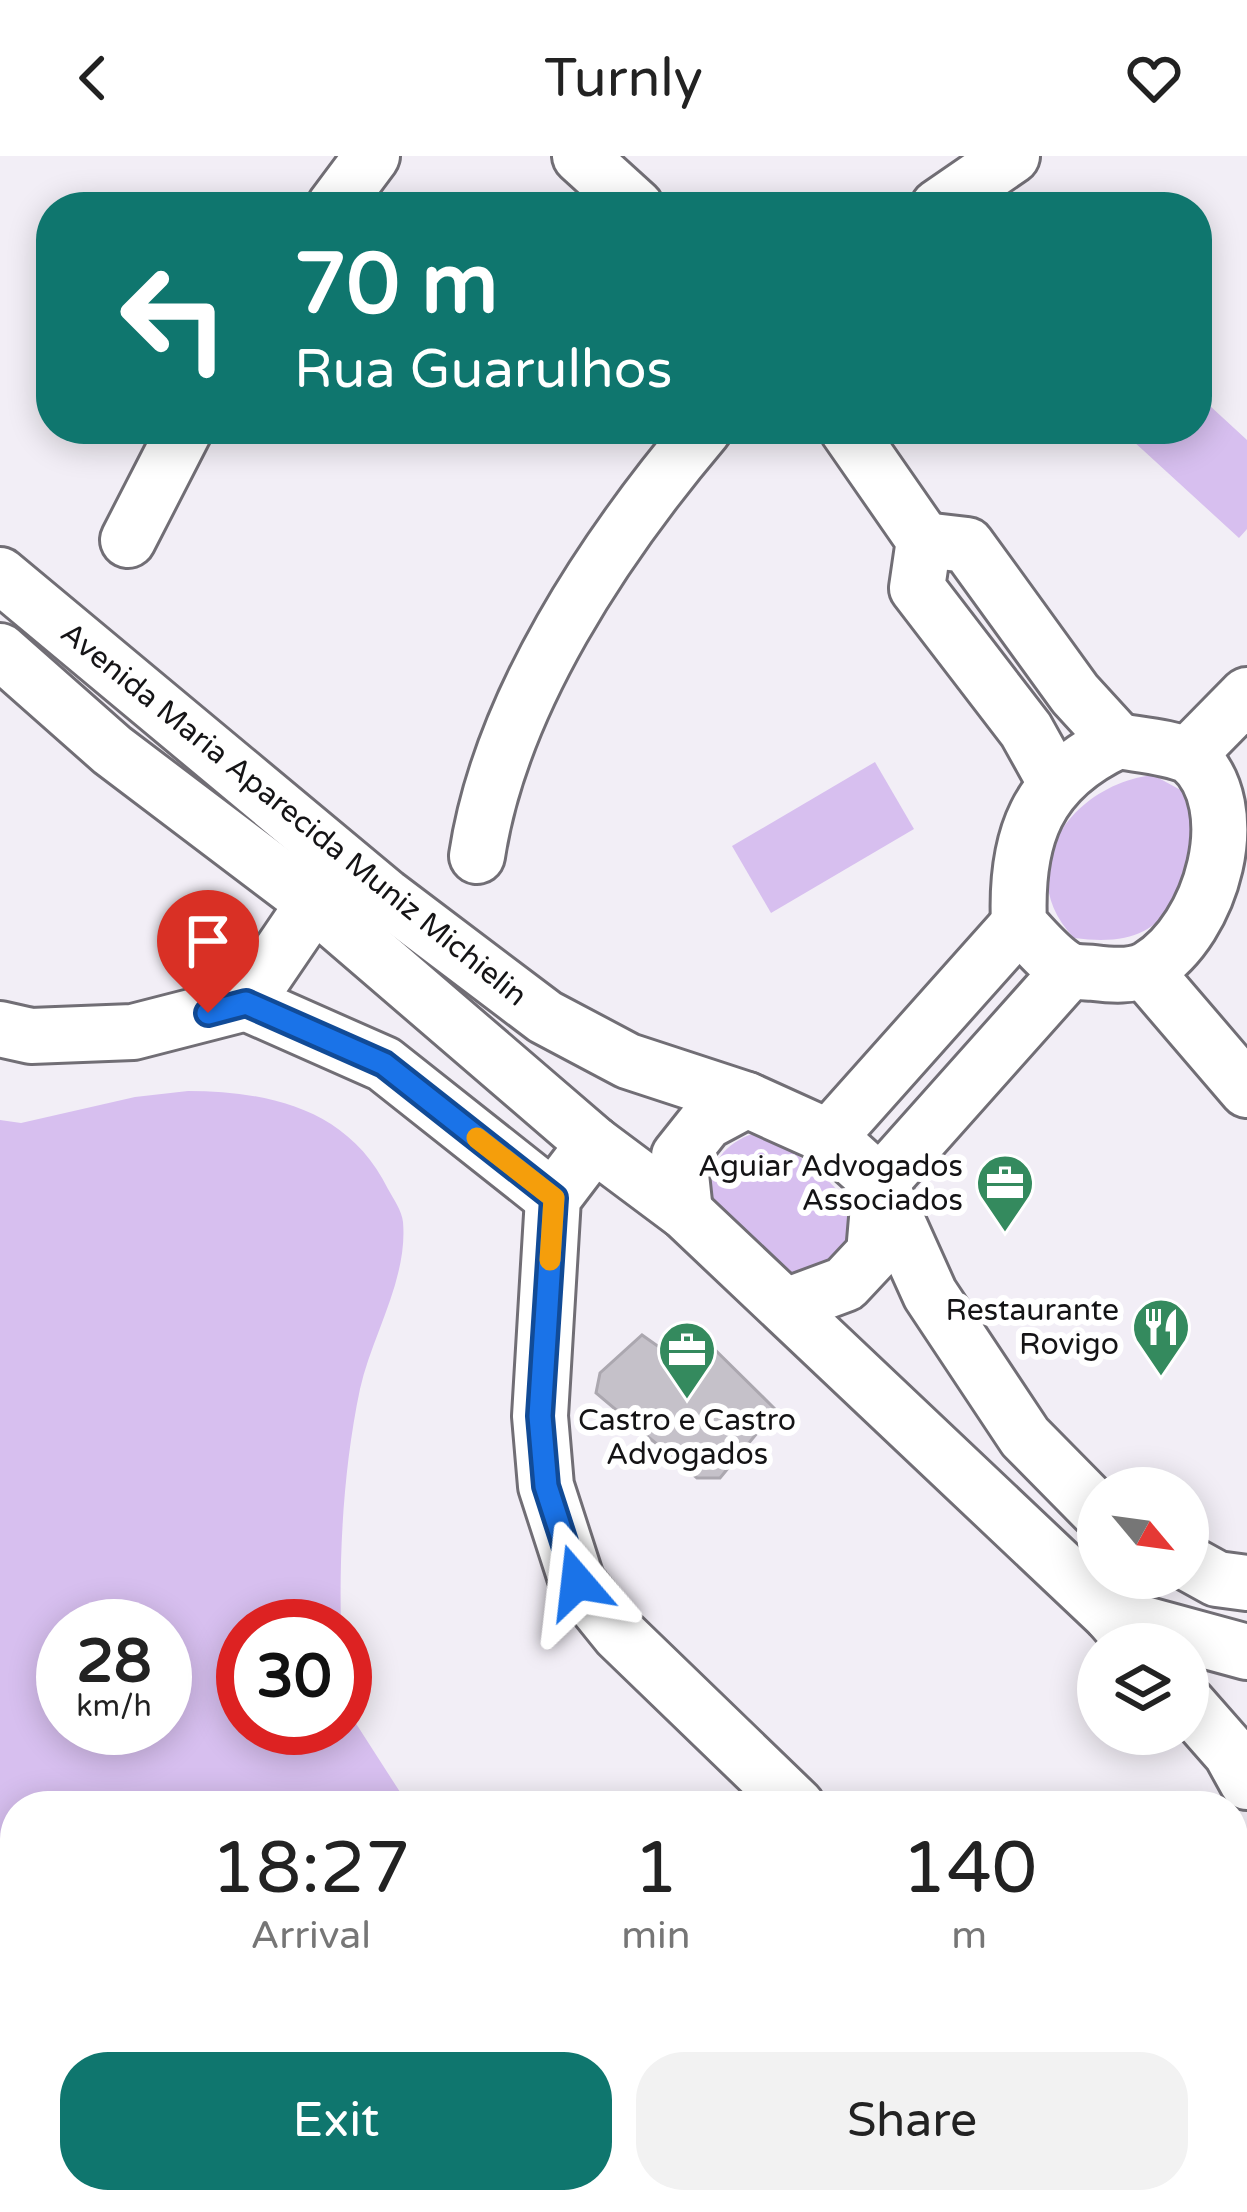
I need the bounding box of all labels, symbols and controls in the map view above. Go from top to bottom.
icon: back [60,45,126,111]
icon: heart [1121,45,1187,111]
text: Turnly [544,46,703,111]
text: 70 m [294,235,498,336]
icon: left [96,240,252,396]
text: Rua Guarulhos [294,337,673,402]
street label: Avenida Maria Aparecida Muniz Michielin [53,615,534,1014]
pin [157,890,259,1013]
icon: arrive [175,908,241,974]
place label: Aguiar Advogados Associados [698,1148,963,1219]
office icon: Aguiar Advogados Associados [974,1152,1036,1234]
place label: Restaurante Rovigo [945,1292,1119,1363]
restaurant icon: Restaurante Rovigo [1130,1296,1192,1378]
office icon: Castro e Castro Advogados [656,1319,718,1401]
place label: Castro e Castro Advogados [578,1402,796,1473]
north arrow [1077,1467,1209,1599]
map controls [1077,1467,1209,1755]
position arrow [514,1519,640,1645]
speed limit sign: 30 [216,1599,372,1755]
button: layers [1077,1623,1209,1755]
text: 28 [76,1626,152,1698]
text: km/h [76,1688,152,1725]
text: 18:27 [211,1826,410,1913]
text: 1 [633,1826,679,1913]
text: 140 [901,1826,1037,1913]
text: Arrival [250,1912,371,1959]
text: min [621,1912,691,1959]
text: m [951,1912,987,1959]
button: Exit [60,2052,612,2190]
button: Share [636,2052,1188,2190]

